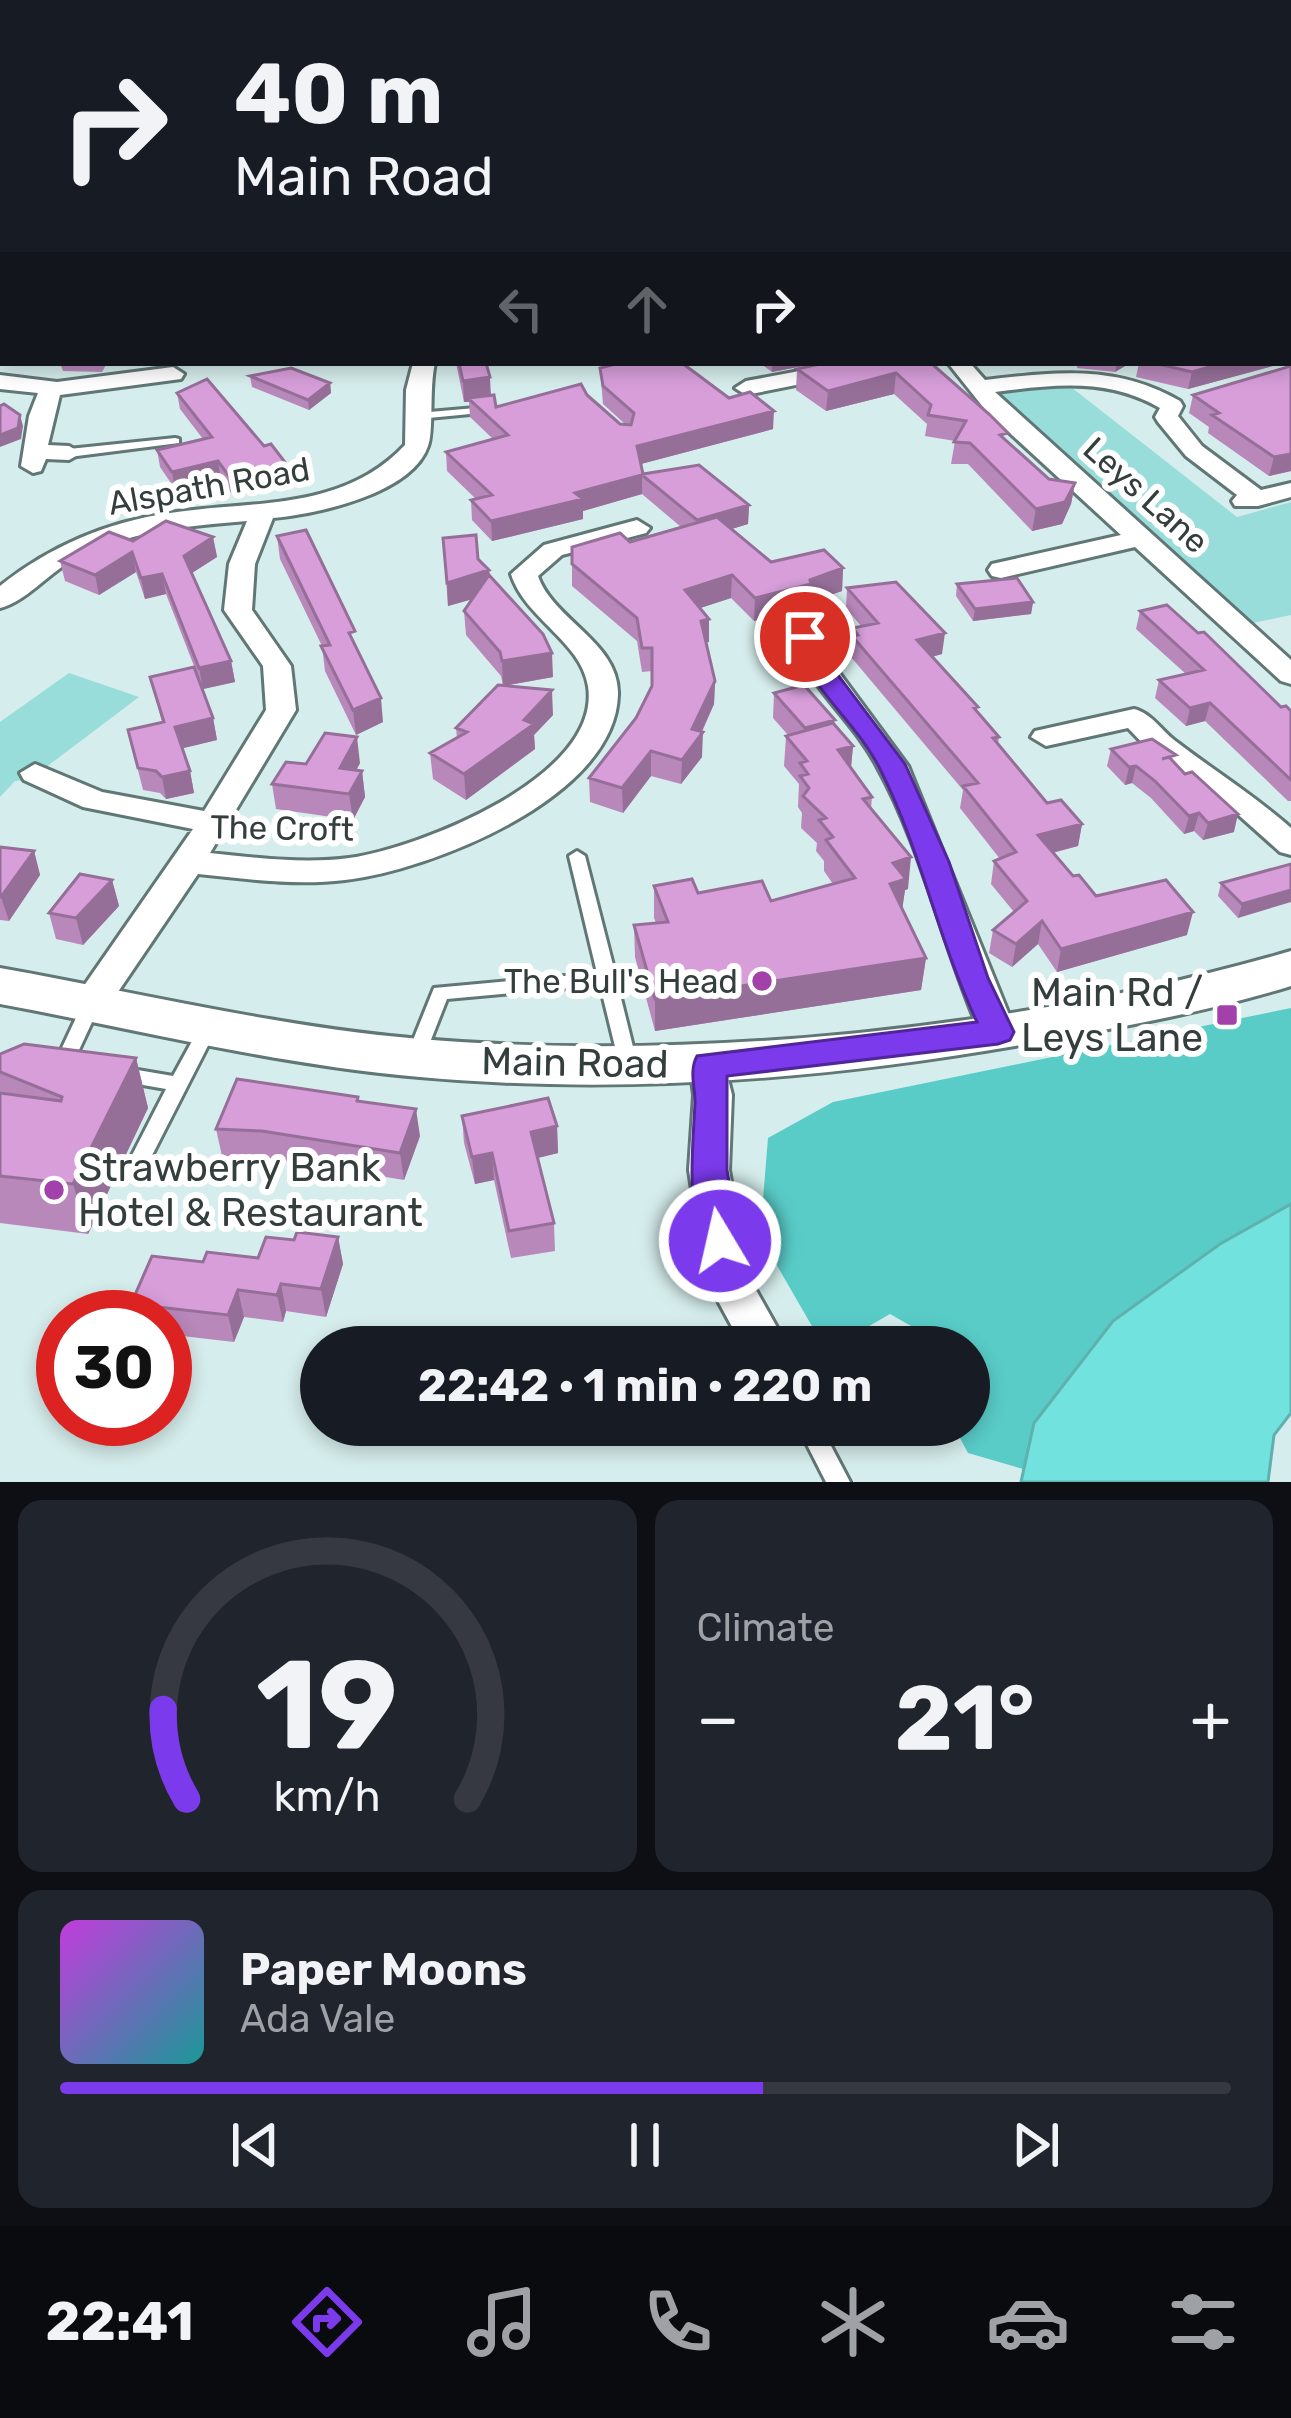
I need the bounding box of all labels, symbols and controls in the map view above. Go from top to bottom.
text: 40 m [234,44,443,144]
icon: right [36,48,192,204]
text: Main Road [234,145,494,209]
icon: left [488,276,554,342]
icon: ahead [614,276,680,342]
icon: right [740,276,806,342]
street label: Leys Lane [1076,429,1216,561]
street label: Alspath Road [105,449,313,523]
pin [754,586,856,688]
icon: arrive [772,604,838,670]
street label: The Croft [210,807,354,849]
place label: The Bull's Head [504,962,738,1001]
marker: The Bull's Head [749,968,775,994]
place label: Main Rd / Leys Lane [1021,970,1203,1061]
marker: Main Rd / Leys Lane [1214,1002,1240,1028]
street label: Main Road [481,1038,669,1088]
place label: Strawberry Bank Hotel & Restaurant [78,1145,423,1236]
marker: Strawberry Bank Hotel & Restaurant [41,1177,67,1203]
position arrow [657,1178,783,1304]
speed limit sign: 30 [36,1290,192,1446]
text: 22:42 · 1 min · 220 m [418,1359,872,1412]
text: Climate [697,1605,835,1651]
text: 19 [256,1631,398,1779]
text: 21° [895,1665,1035,1772]
text: − [697,1679,739,1758]
text: + [1190,1679,1231,1758]
text: km/h [274,1771,381,1822]
text: Paper Moons [240,1943,527,1996]
text: Ada Vale [240,1996,395,2042]
icon: previous [222,2112,288,2178]
icon: pause [612,2112,678,2178]
icon: next [1003,2112,1069,2178]
icon: directions [285,2280,369,2364]
icon: music [460,2280,544,2364]
icon: phone [636,2280,720,2364]
icon: climate [811,2280,895,2364]
icon: car [986,2280,1070,2364]
icon: filters [1161,2280,1245,2364]
text: 22:41 [46,2290,194,2354]

